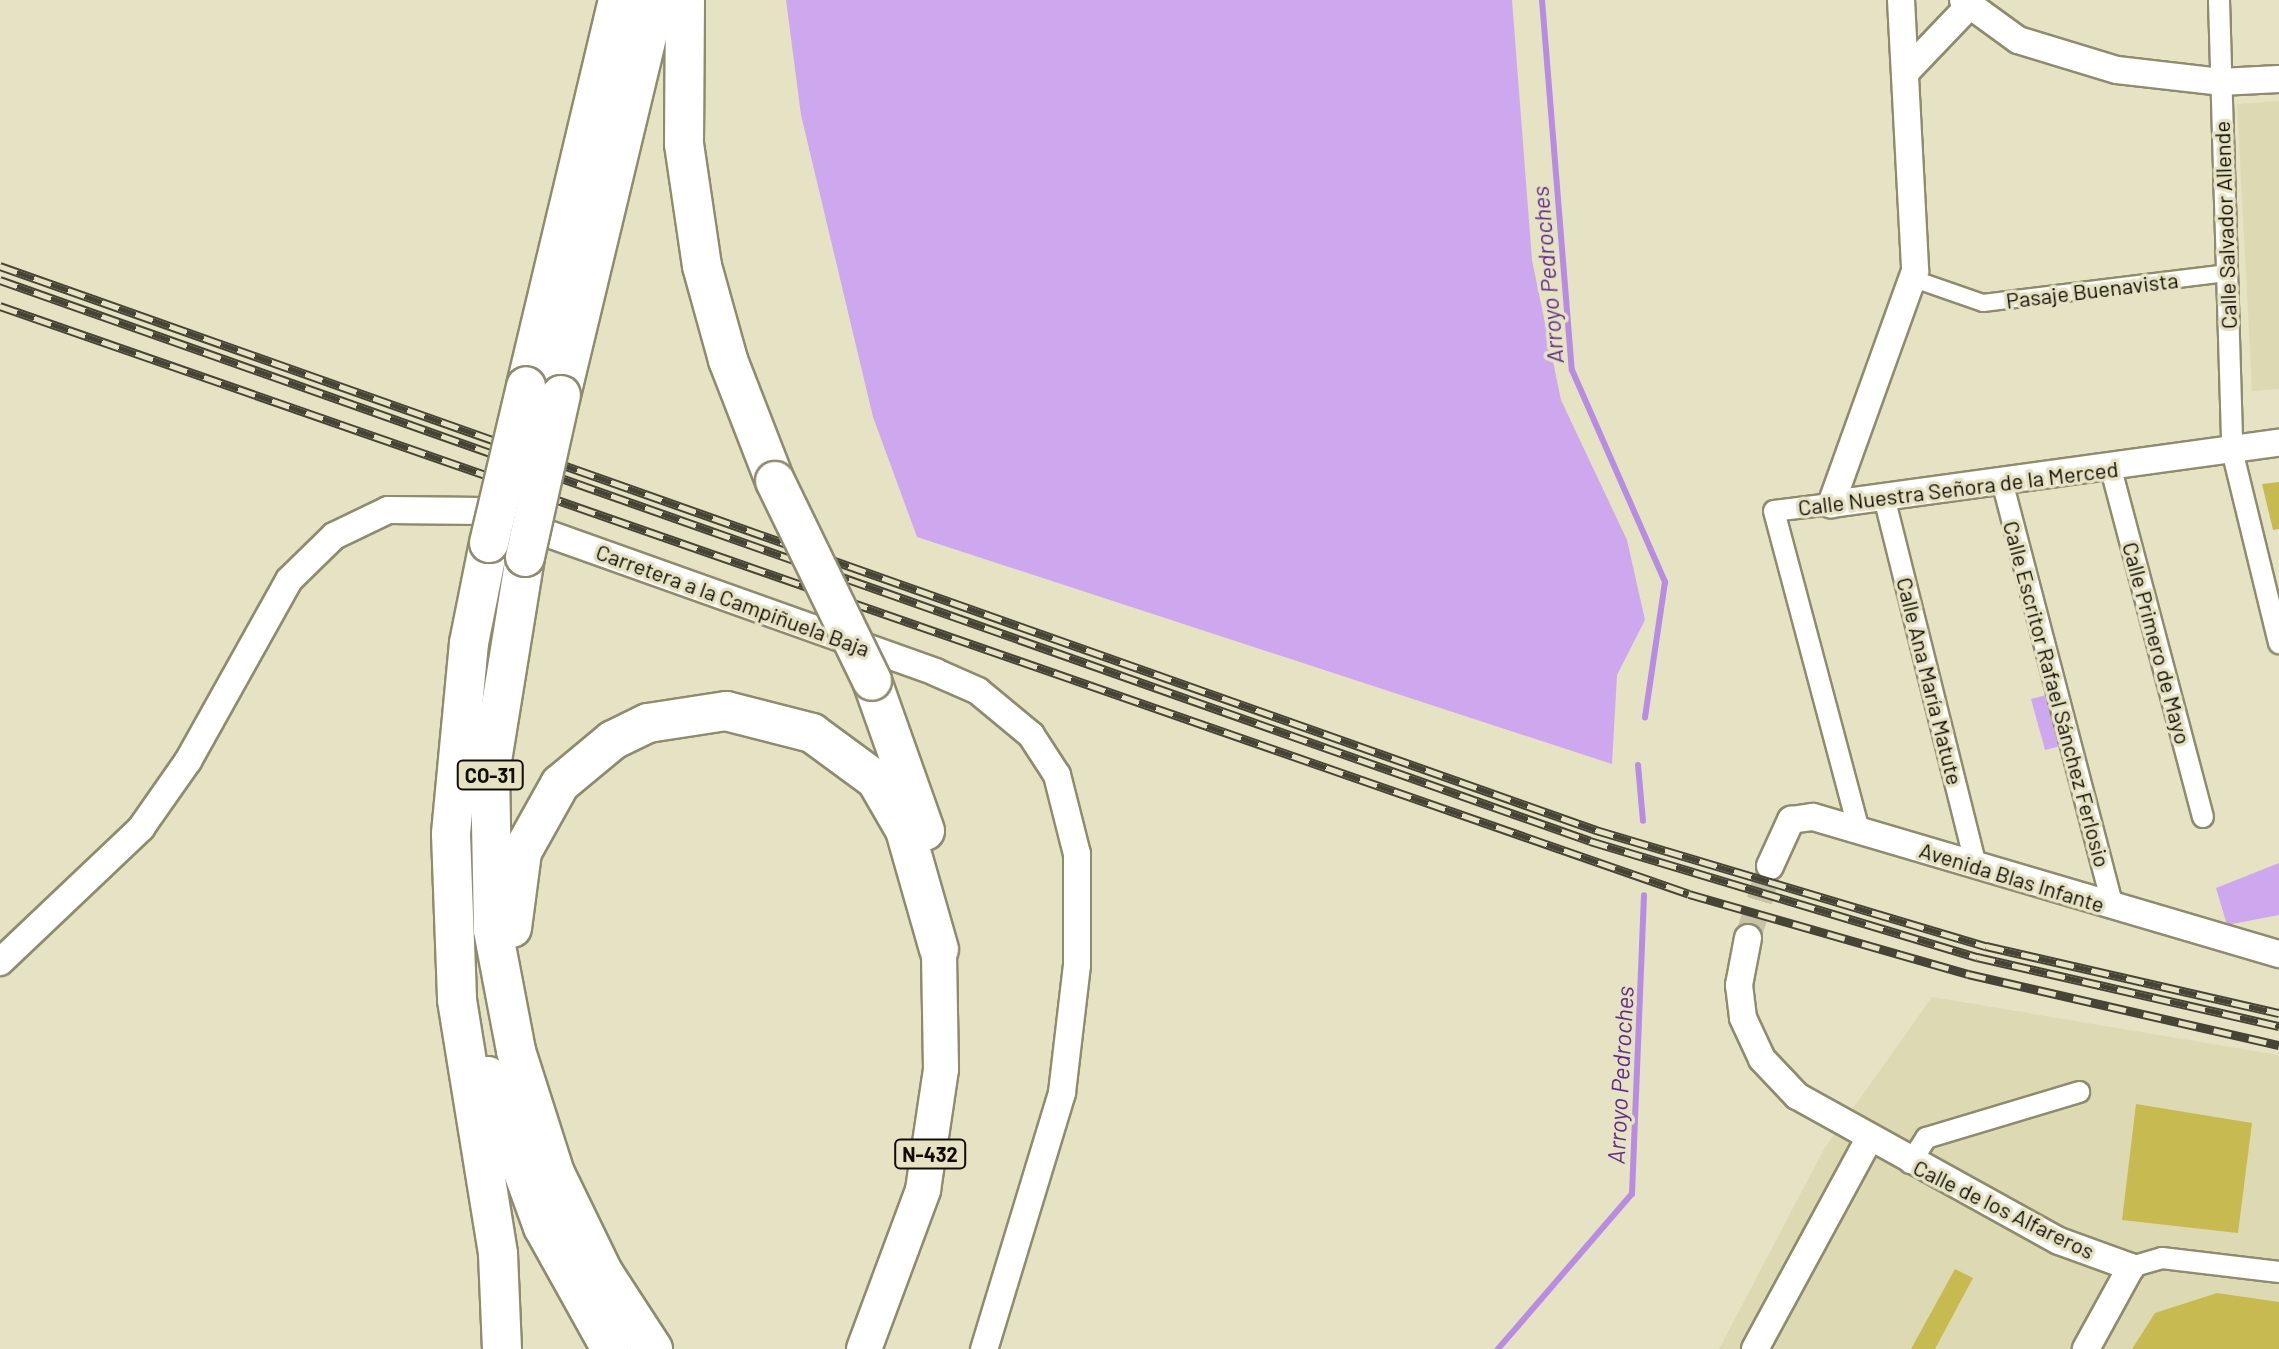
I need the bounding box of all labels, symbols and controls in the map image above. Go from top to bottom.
street label: Calle Salvador Allende [2208,120,2242,330]
water label: Arroyo Pedroches [1525,185,1569,365]
street label: Pasaje Buenavista [2004,266,2180,314]
street label: Calle Nuestra Señora de la Merced [1796,455,2120,521]
street label: Calle Escritor Rafael Sánchez Ferlosio [1998,518,2116,870]
street label: Carretera a la Campiñuela Baja [593,538,873,662]
street label: Calle Primero de Mayo [2117,539,2197,747]
street label: Calle Ana María Matute [1891,575,1969,787]
road number: CO-31 [456,759,524,791]
street label: Avenida Blas Infante [1916,836,2108,918]
water label: Arroyo Pedroches [1601,985,1639,1165]
road number: N-432 [894,1138,966,1170]
street label: Calle de los Alfareros [1909,1154,2099,1264]

